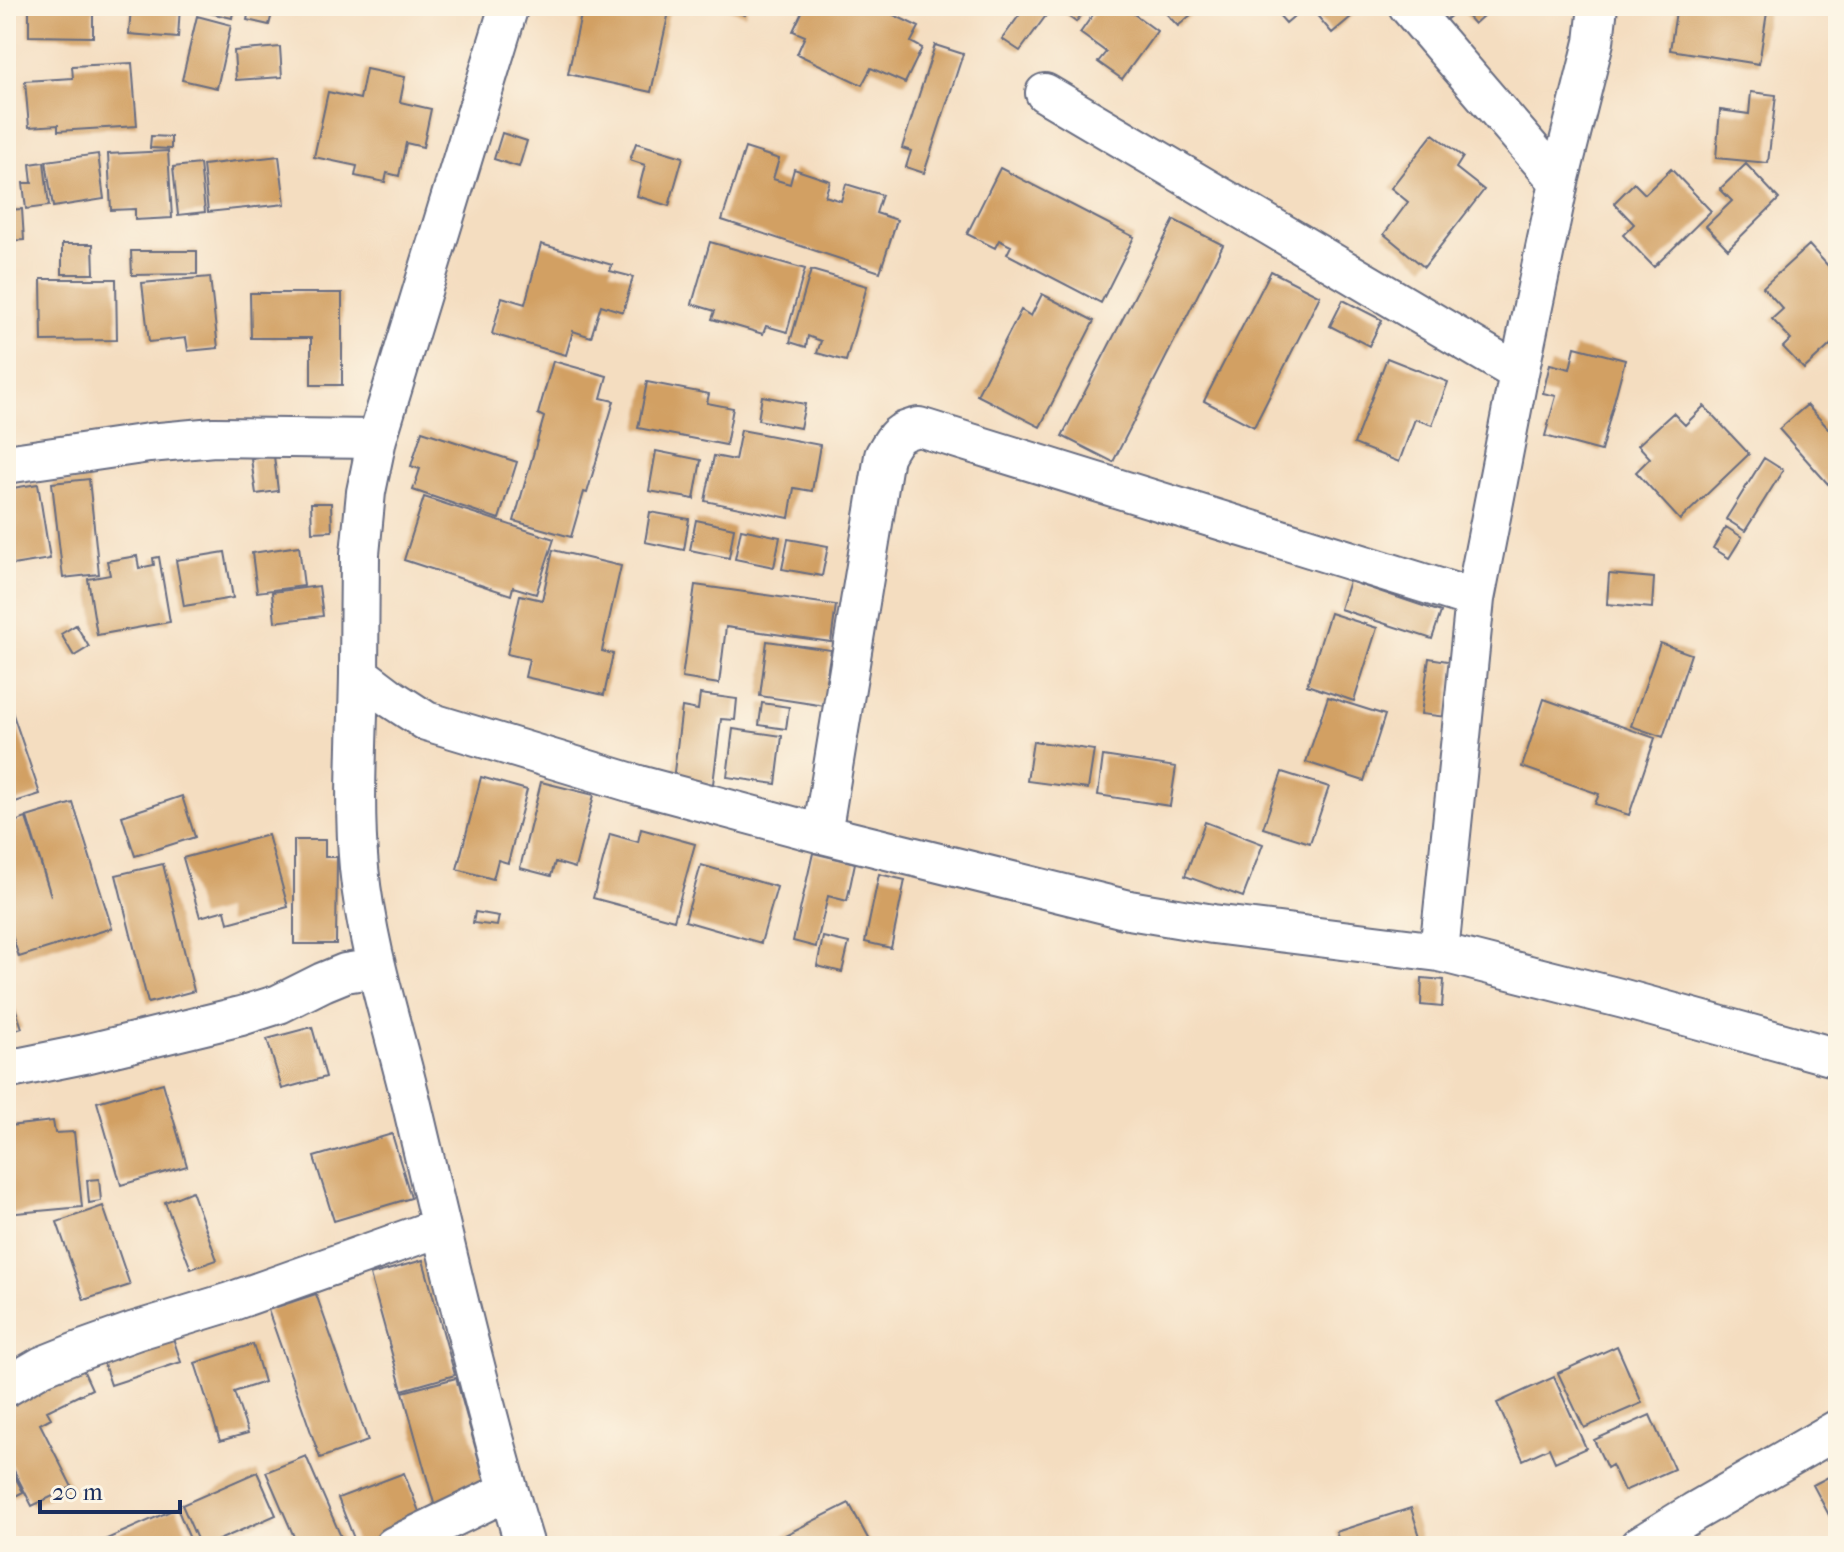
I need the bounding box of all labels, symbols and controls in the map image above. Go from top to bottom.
scale bar [40,1464,180,1514]
text: 20 m [52,1478,103,1506]

